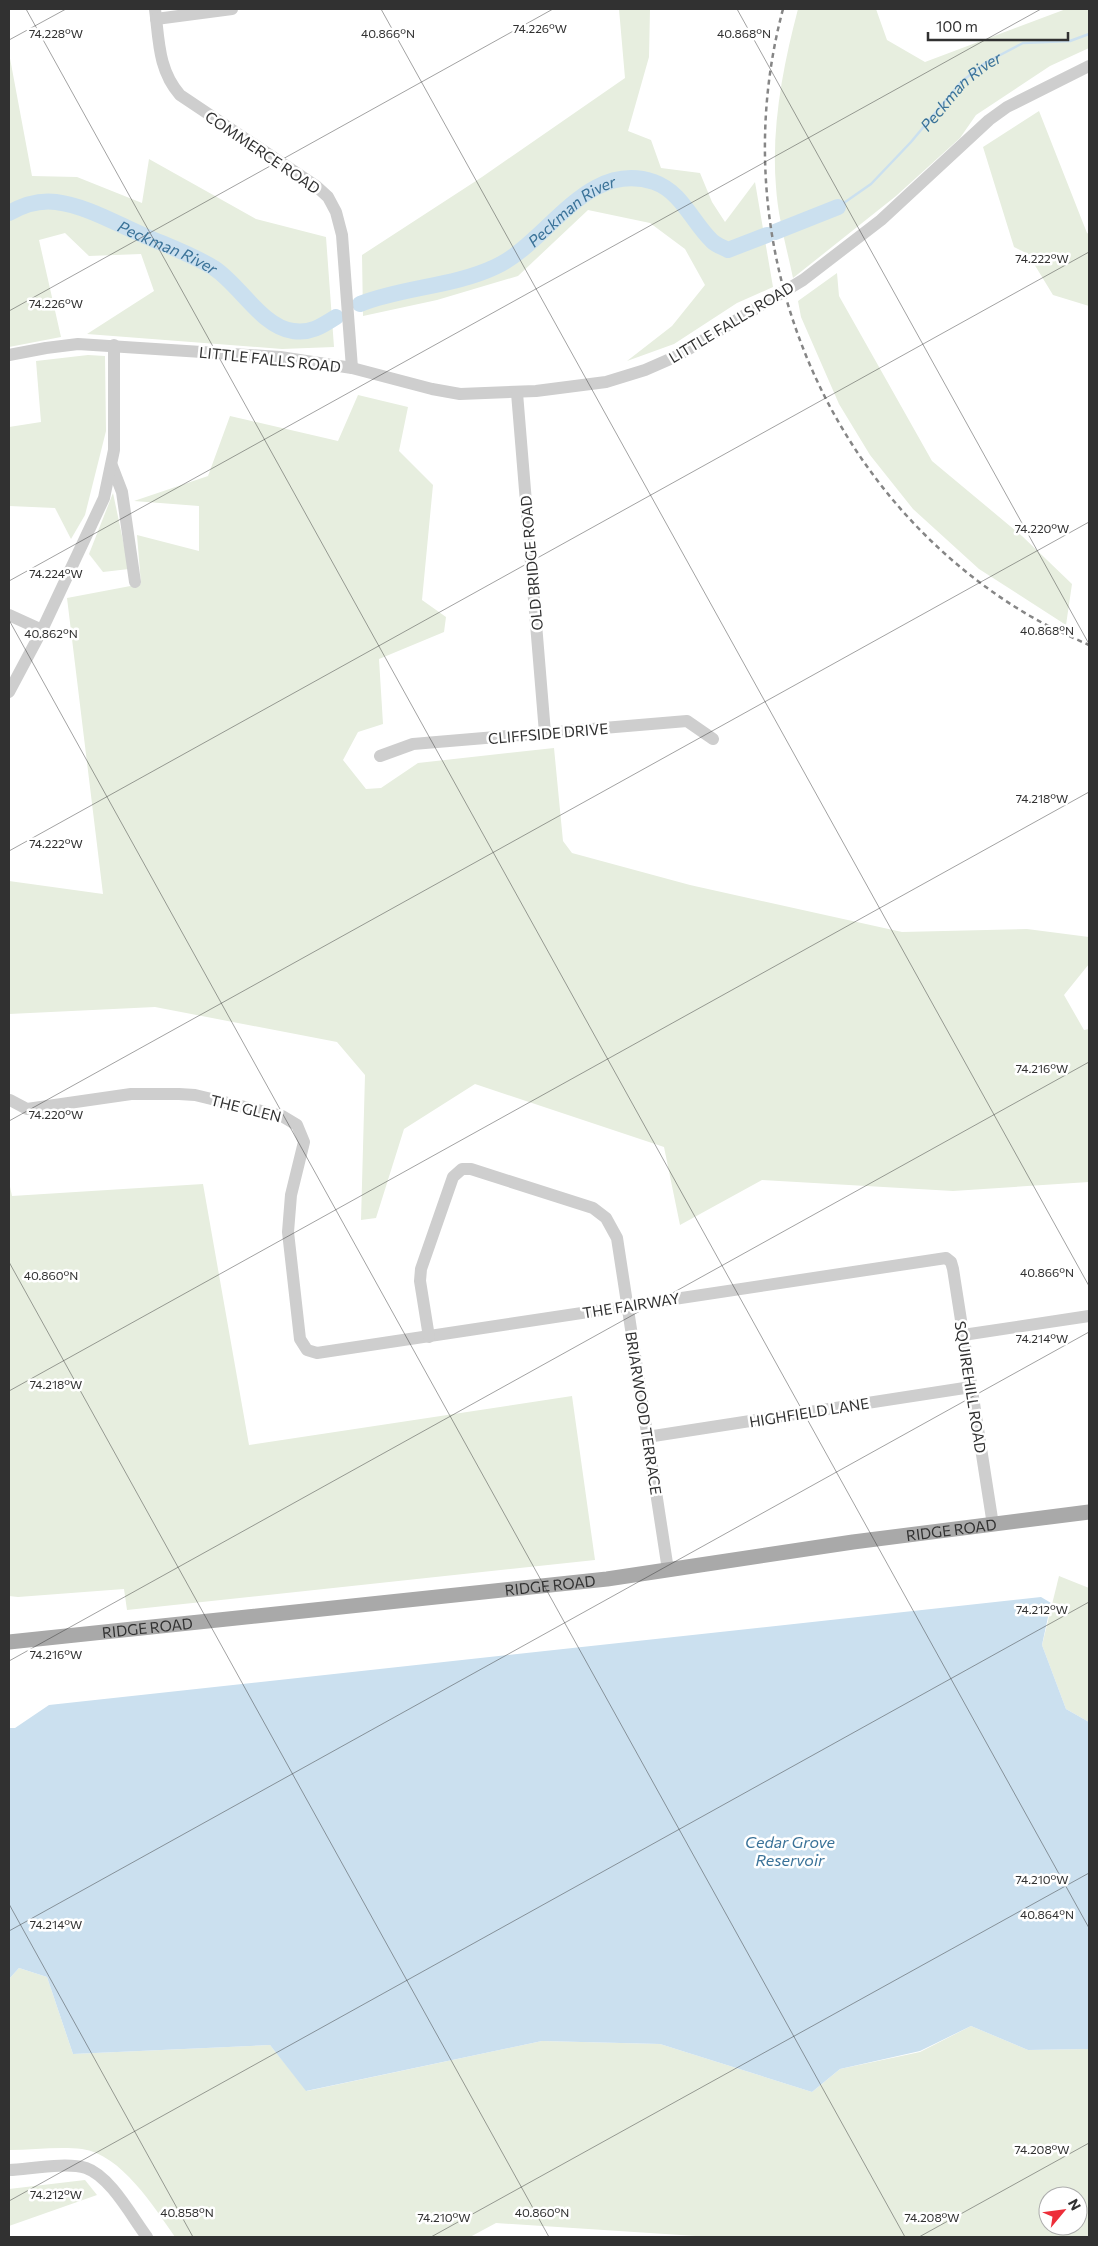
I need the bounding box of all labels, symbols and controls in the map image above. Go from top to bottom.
scale bar [928,10,1068,42]
text: 100 m [936,17,978,35]
text: 74.226°W [513,21,567,35]
text: 74.228°W [29,26,83,40]
text: 40.866°N [361,26,415,40]
text: 40.868°N [717,26,771,40]
water label: Peckman River [915,47,1005,134]
street label: COMMERCE ROAD [202,107,324,197]
water label: Peckman River [523,171,618,250]
water label: Peckman River [115,216,222,278]
text: 74.222°W [1015,251,1069,265]
street label: LITTLE FALLS ROAD [665,278,797,366]
text: 74.226°W [29,296,83,310]
street label: LITTLE FALLS ROAD [198,343,342,375]
street label: OLD BRIDGE ROAD [516,495,546,631]
text: 74.220°W [1015,521,1069,535]
text: 74.224°W [29,566,83,580]
text: 40.868°N [1020,623,1074,637]
text: 40.862°N [24,626,78,640]
street label: CLIFFSIDE DRIVE [487,719,609,747]
text: 74.218°W [1016,791,1068,805]
text: 74.222°W [29,836,83,850]
text: 74.216°W [1016,1061,1068,1075]
street label: THE GLEN [209,1091,283,1125]
text: 74.220°W [29,1107,83,1121]
text: 40.866°N [1020,1265,1074,1279]
text: 40.860°N [24,1268,78,1282]
street label: THE FAIRWAY [581,1288,681,1322]
street label: SQUIREHILL ROAD [952,1320,990,1454]
street label: BRIARWOOD TERRACE [622,1330,666,1496]
text: 74.214°W [1016,1331,1068,1345]
text: 74.218°W [30,1377,82,1391]
street label: HIGHFIELD LANE [748,1394,870,1430]
street label: RIDGE ROAD [905,1515,997,1544]
street label: RIDGE ROAD [504,1571,596,1599]
text: 74.212°W [1016,1602,1068,1616]
street label: RIDGE ROAD [101,1614,194,1641]
text: 74.216°W [30,1647,82,1661]
water label: Cedar Grove Reservoir [745,1832,835,1869]
text: 74.210°W [1015,1872,1069,1886]
text: 40.864°N [1020,1907,1074,1921]
text: 74.214°W [30,1917,82,1931]
text: 74.208°W [1014,2142,1070,2156]
north arrow [1038,2186,1088,2236]
text: 74.212°W [30,2187,82,2201]
text: N [1065,2196,1085,2213]
text: 40.858°N [160,2205,214,2219]
text: 40.860°N [515,2205,569,2219]
text: 74.210°W [417,2210,471,2224]
text: 74.208°W [904,2210,960,2224]

